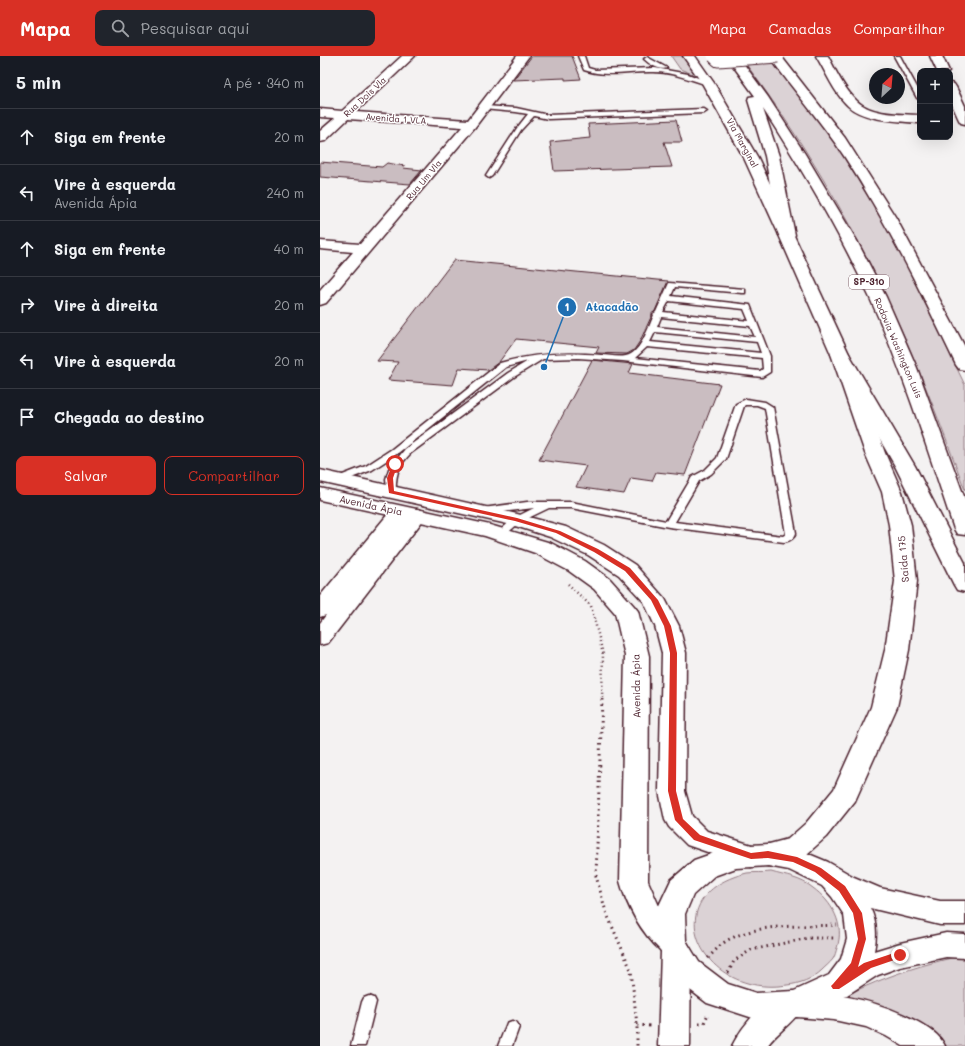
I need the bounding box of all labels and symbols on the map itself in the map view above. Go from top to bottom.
north arrow [869,68,905,104]
street label: Rua Dois Vla [341,74,389,119]
street label: Avenida 1 VLA [365,111,427,126]
street label: Via Marginal [724,116,761,170]
street label: Rua Um Vla [404,157,444,202]
road number: SP-310 [849,275,889,289]
callout: Atacadão [557,296,646,319]
street label: Rodovia Washington Luís [872,296,925,400]
text: 1 [564,298,570,314]
text: Atacadão [585,299,639,314]
route start [386,455,404,473]
street label: Avenida Ápia [338,491,404,519]
street label: Saída 175 [894,535,912,583]
street label: Avenida Ápia [628,654,644,718]
route end [891,946,909,964]

